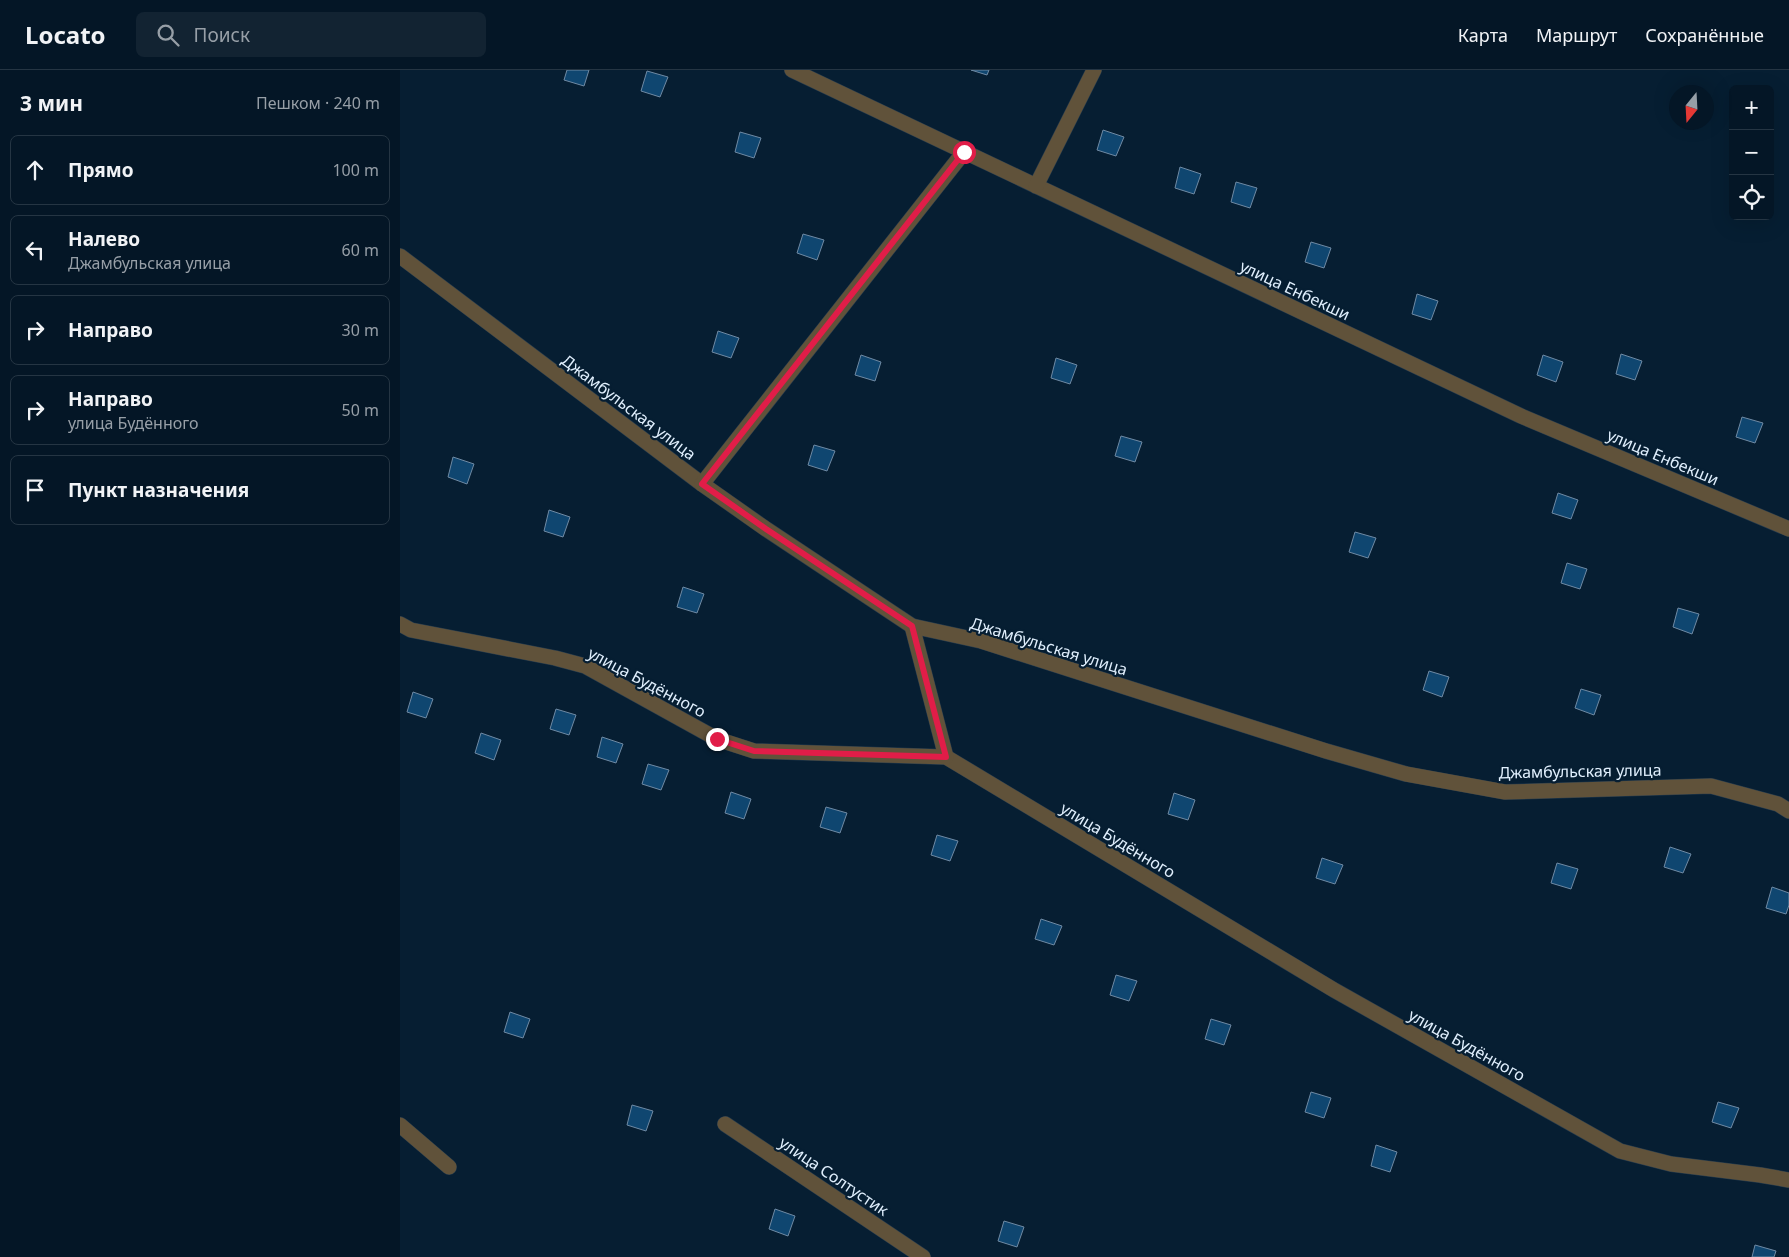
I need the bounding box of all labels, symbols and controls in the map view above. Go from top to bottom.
search box [136,12,486,57]
text: Locato [25,18,106,51]
icon: search [154,21,182,49]
text: Поиск [194,22,250,48]
text: Карта [1458,23,1508,47]
text: Маршрут [1536,23,1617,47]
text: Сохранённые [1645,23,1764,47]
north arrow [1669,85,1714,130]
map controls [1729,85,1774,220]
button: + [1729,85,1774,130]
text: 3 мин [20,89,83,117]
text: Пешком · 240 m [256,92,380,114]
button: − [1729,130,1774,175]
route start [953,141,976,164]
icon: ahead [21,156,49,184]
text: Прямо [68,157,134,183]
text: 100 m [332,159,379,181]
button: locate [1729,175,1774,220]
text: Налево [68,226,140,252]
icon: left [21,236,49,264]
text: 60 m [342,239,379,261]
text: Джамбульская улица [68,252,231,274]
street label: улица Енбекши [1236,255,1354,325]
icon: right [21,316,49,344]
text: Направо [68,317,153,343]
text: 30 m [342,319,379,341]
street label: Джамбульская улица [557,349,701,465]
text: Направо [68,386,153,412]
icon: right [21,396,49,424]
text: 50 m [342,399,379,421]
text: улица Будённого [68,412,199,434]
street label: улица Енбекши [1604,424,1722,490]
icon: arrive [21,476,49,504]
text: Пункт назначения [68,477,249,503]
street label: Джамбульская улица [968,612,1130,680]
street label: улица Будённого [584,642,710,722]
route end [706,728,729,751]
street label: Джамбульская улица [1498,759,1662,783]
street label: улица Будённого [1056,797,1180,883]
street label: улица Будённого [1405,1004,1529,1086]
street label: улица Солтустик [775,1131,893,1221]

